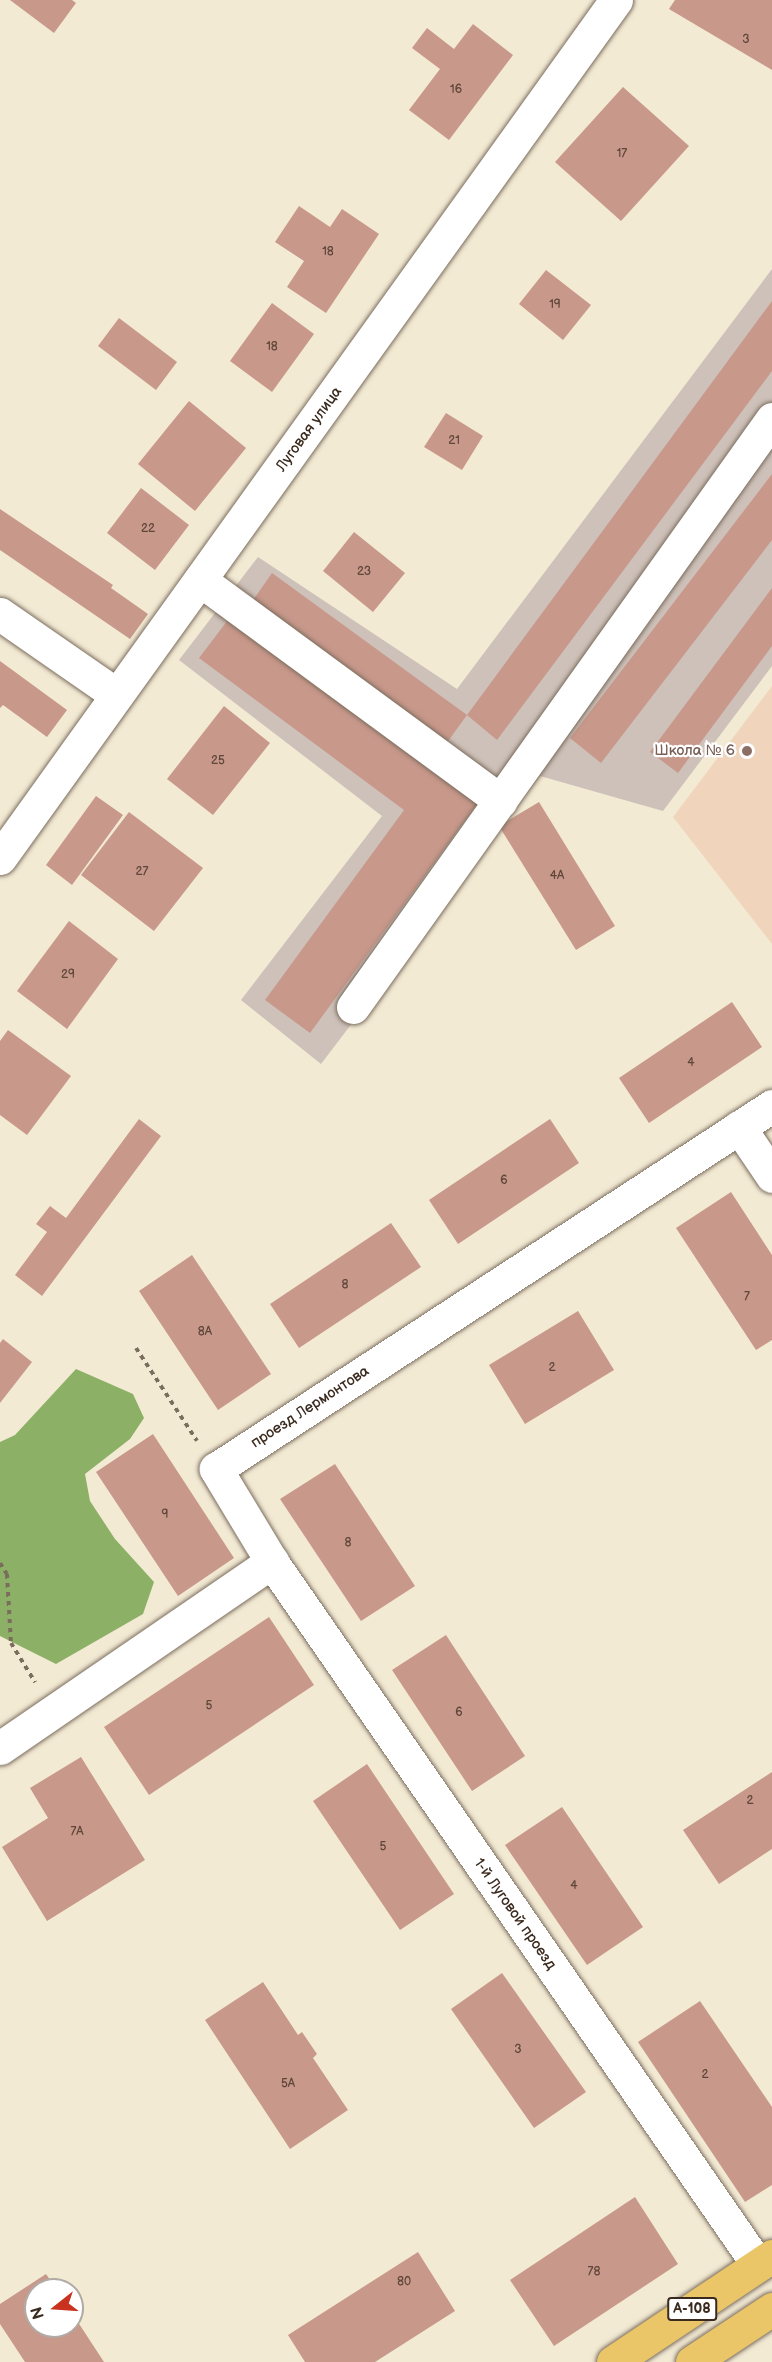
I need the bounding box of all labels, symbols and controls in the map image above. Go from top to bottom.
house number: 3 [742,33,750,47]
house number: 16 [450,83,462,97]
house number: 17 [617,147,627,161]
house number: 18 [322,245,334,259]
house number: 19 [549,298,561,312]
house number: 18 [266,340,278,354]
street label: Луговая улица [272,383,346,475]
house number: 21 [448,434,460,448]
house number: 22 [141,522,155,536]
house number: 23 [357,565,371,579]
place label: Школа № 6 [654,742,735,760]
marker: Школа № 6 [740,744,754,758]
house number: 25 [211,754,225,768]
house number: 27 [136,865,148,879]
house number: 4А [550,869,564,883]
house number: 29 [61,968,75,982]
house number: 4 [687,1056,695,1070]
house number: 6 [500,1174,508,1188]
house number: 8 [342,1278,348,1292]
house number: 7 [744,1290,750,1304]
house number: 8А [198,1325,212,1339]
house number: 2 [548,1361,556,1375]
street label: проезд Лермонтова [247,1362,373,1452]
house number: 9 [162,1508,168,1522]
house number: 8 [345,1536,351,1550]
house number: 5 [206,1699,212,1713]
house number: 6 [455,1706,463,1720]
house number: 2 [746,1794,754,1808]
house number: 7А [70,1825,84,1839]
house number: 5 [380,1840,386,1854]
street label: 1-й Луговой проезд [470,1855,560,1973]
house number: 4 [570,1879,578,1893]
house number: 3 [514,2043,522,2057]
house number: 2 [701,2068,709,2082]
house number: 5А [281,2077,295,2091]
house number: 78 [588,2265,600,2279]
house number: 80 [397,2275,411,2289]
north arrow [24,2278,84,2338]
road number: А-108 [666,2298,718,2320]
text: N [27,2304,49,2321]

